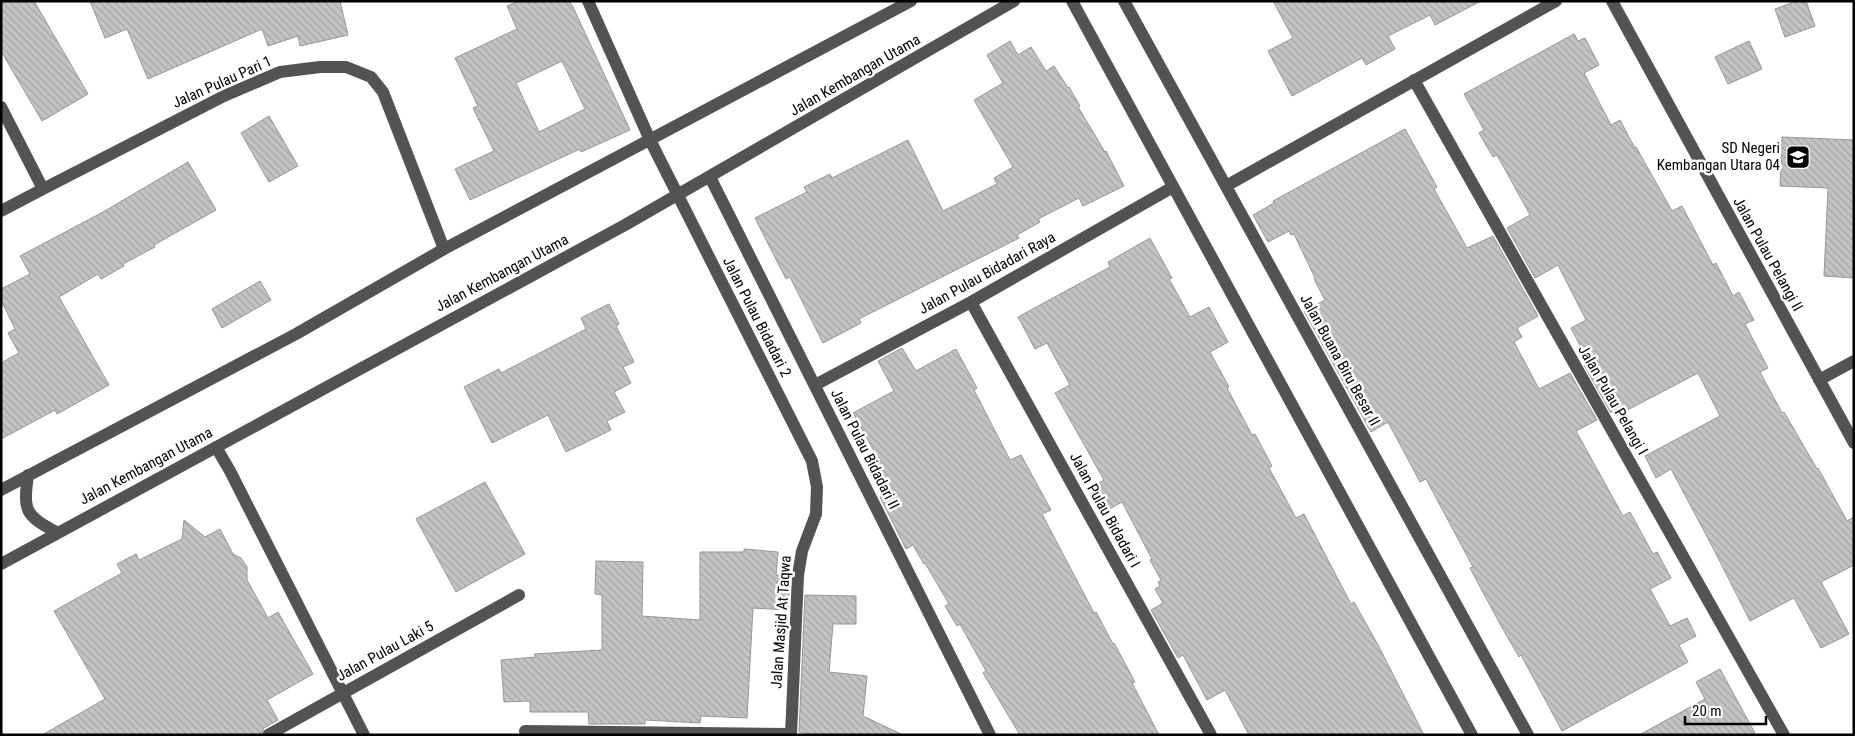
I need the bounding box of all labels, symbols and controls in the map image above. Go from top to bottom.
street label: Jalan Kembangan Utama [787,30,923,120]
street label: Jalan Pulau Pari 1 [169,52,275,112]
place label: SD Negeri Kembangan Utara 04 [1657,139,1780,174]
school or university icon: SD Negeri Kembangan Utara 04 [1785,144,1811,170]
street label: Jalan Pulau Pelangi II [1729,194,1807,314]
street label: Jalan Pulau Bidadari Raya [916,228,1058,318]
street label: Jalan Kembangan Utama [433,230,571,316]
street label: Jalan Pulau Bidadari 2 [719,254,795,380]
street label: Jalan Buana Biru Besar II [1296,291,1384,429]
street label: Jalan Pulau Pelangi I [1574,342,1652,458]
street label: Jalan Pulau Bidadari II [827,386,903,512]
street label: Jalan Kembangan Utama [77,423,215,509]
street label: Jalan Pulau Bidadari I [1066,449,1144,571]
street label: Jalan Masjid At Taqwa [767,555,795,689]
street label: Jalan Pulau Laki 5 [333,617,437,685]
scale bar [1685,694,1766,726]
text: 20 m [1692,702,1722,720]

